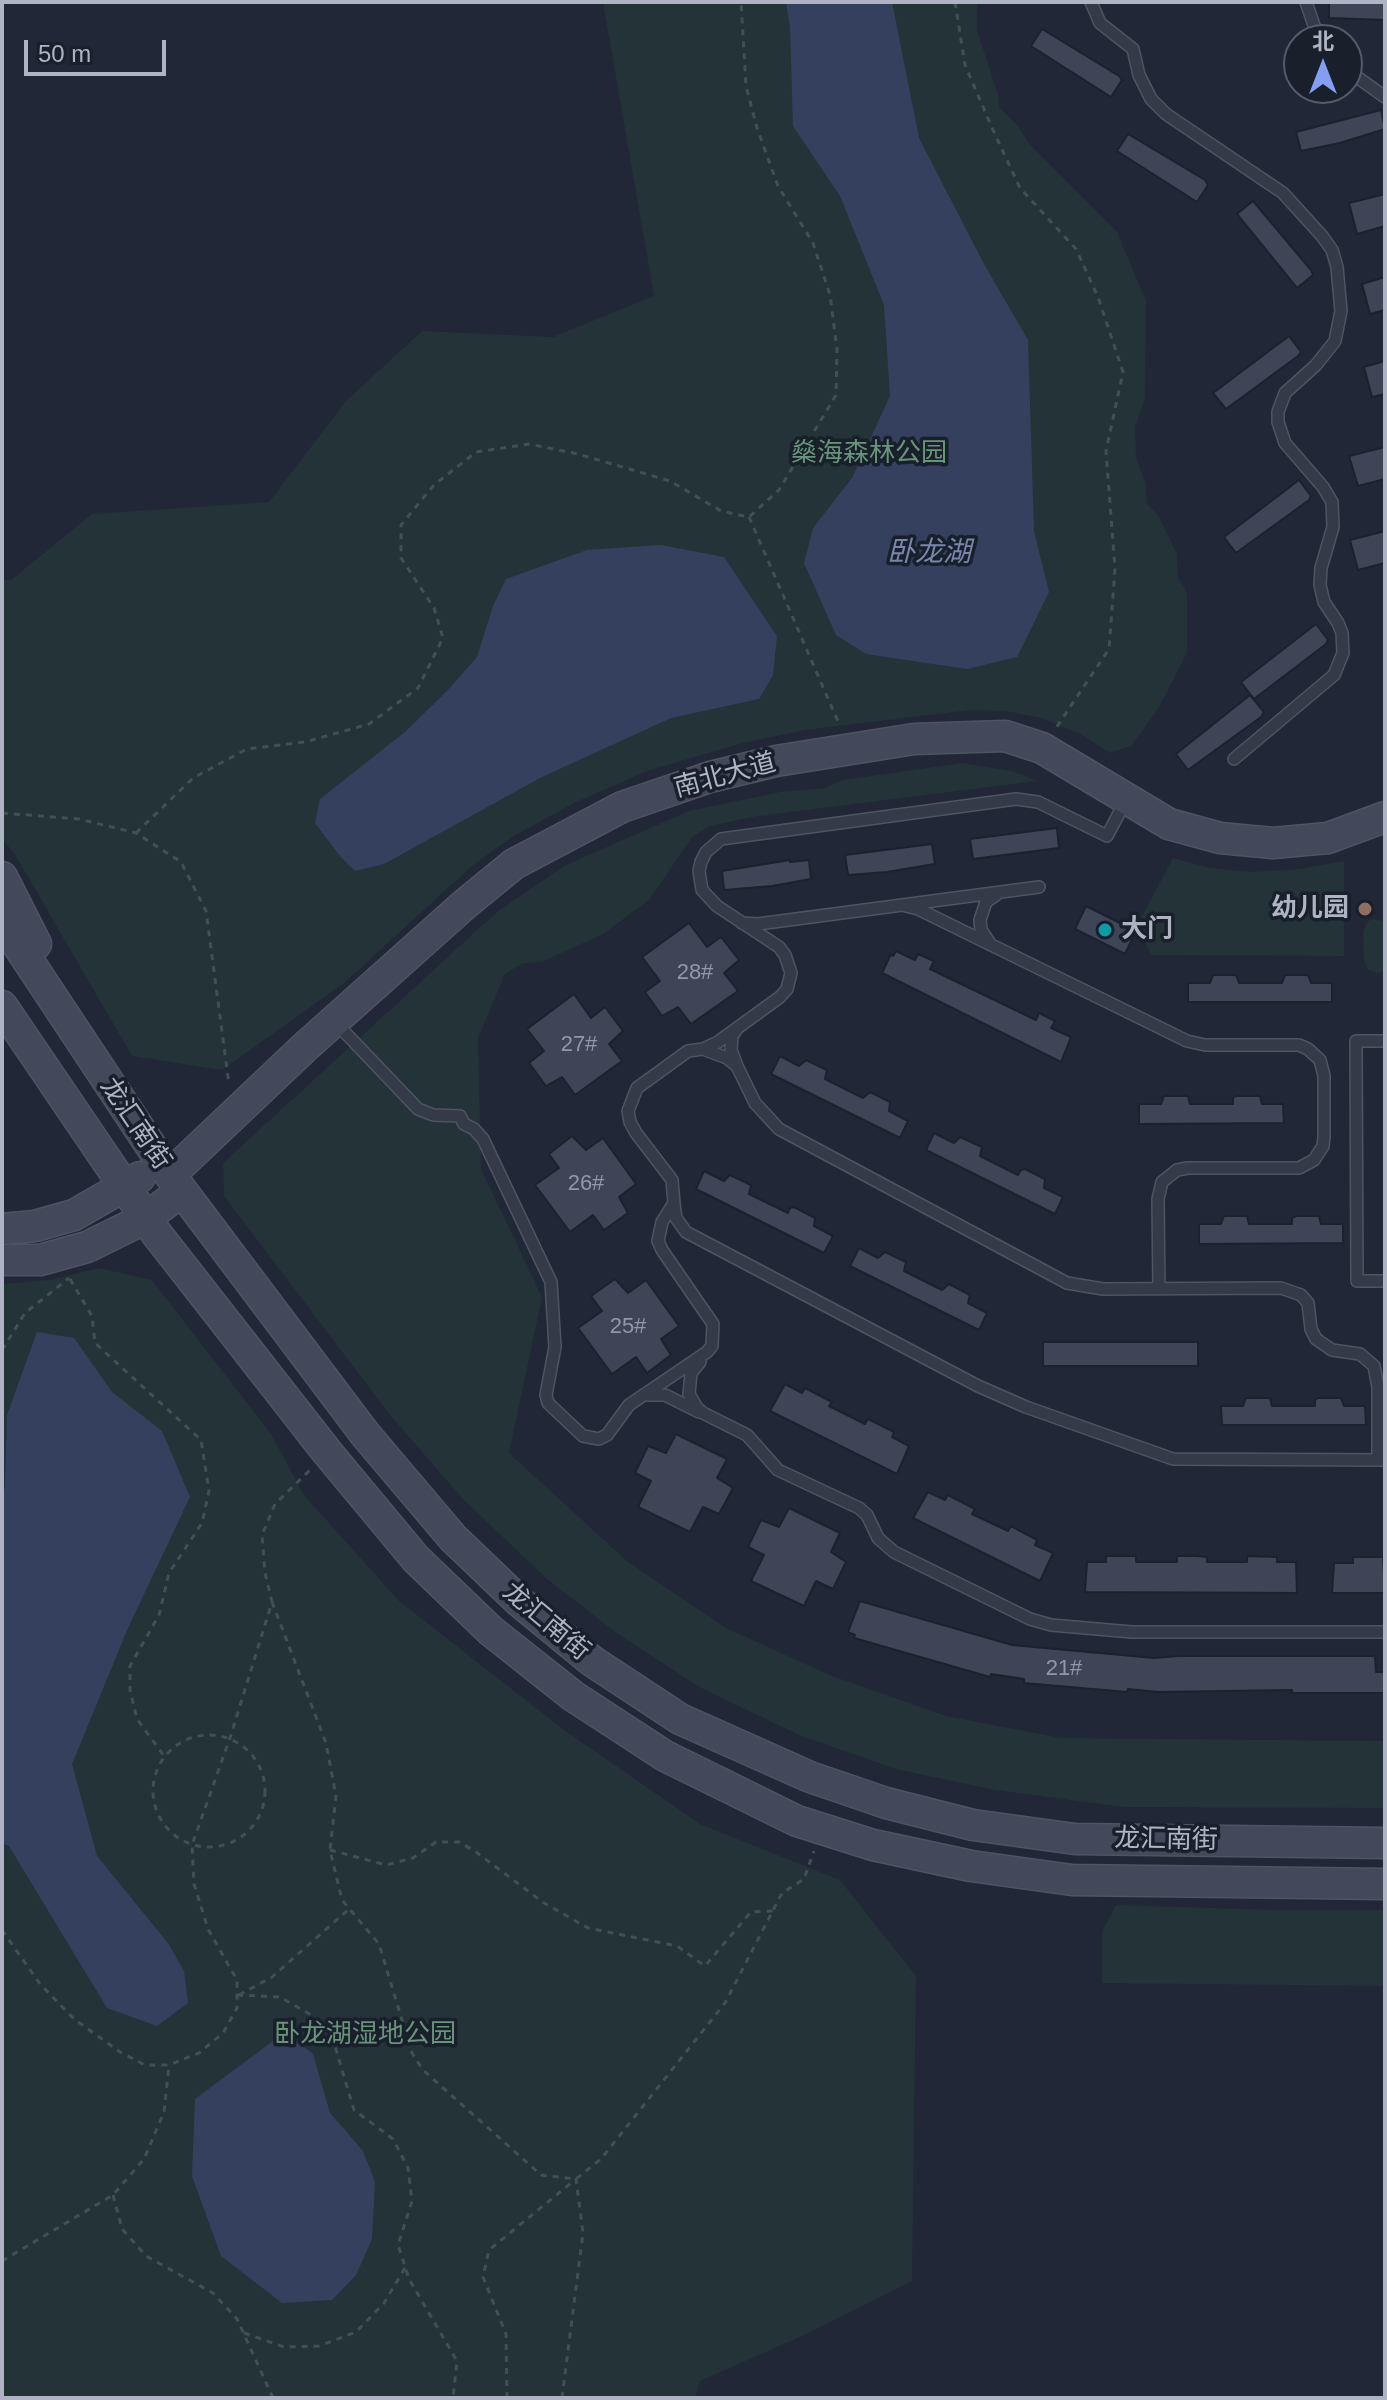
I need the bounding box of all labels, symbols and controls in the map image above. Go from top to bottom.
scale bar [28,24,170,74]
north arrow [1283,24,1363,104]
text: 北 [1312,29,1334,54]
text: 50 m [38,40,91,67]
park label: 燊海森林公园 [791,438,947,470]
water label: 卧龙湖 [887,536,971,570]
street label: 南北大道 [671,747,779,805]
place label: 幼儿园 [1271,893,1349,925]
marker: 幼儿园 [1356,900,1374,918]
place label: 大门 [1121,914,1173,946]
marker: 大门 [1096,921,1114,939]
house number: 28# [677,960,713,986]
house number: 27# [561,1032,597,1058]
street label: 龙汇南街 [93,1072,177,1176]
house number: 26# [568,1171,604,1197]
house number: 25# [610,1314,646,1340]
street label: 龙汇南街 [496,1577,596,1667]
house number: 21# [1046,1656,1082,1682]
street label: 龙汇南街 [1114,1823,1218,1857]
park label: 卧龙湖湿地公园 [274,2019,456,2051]

